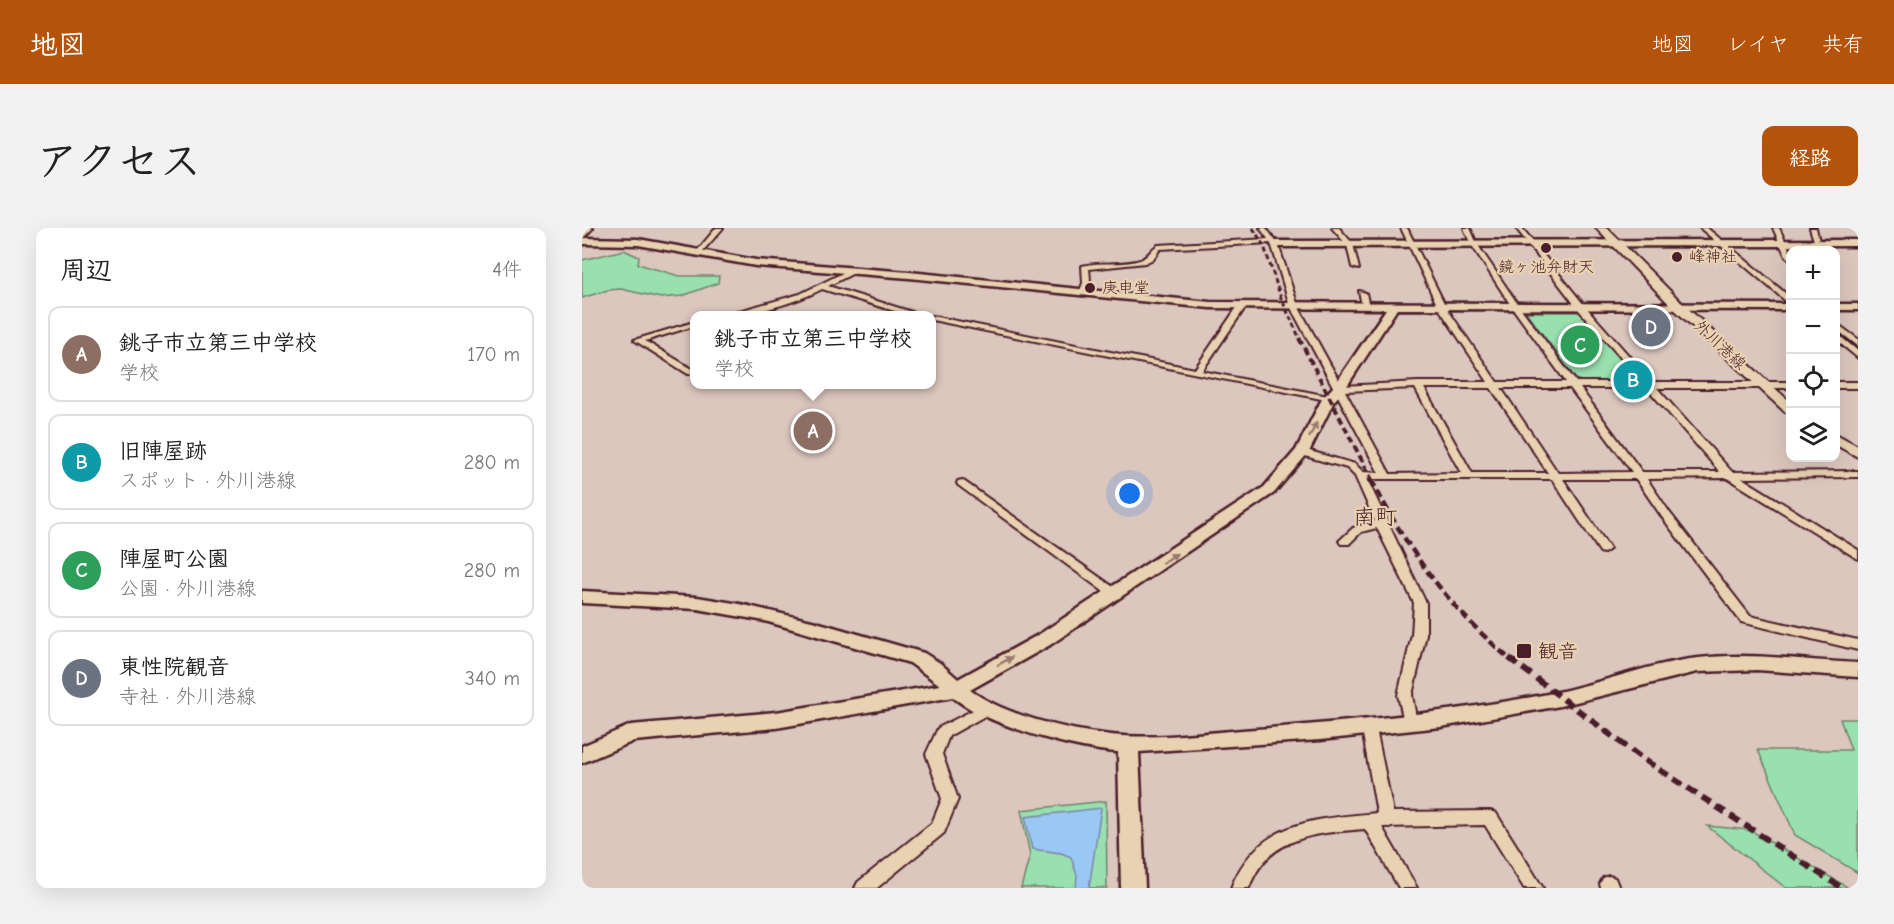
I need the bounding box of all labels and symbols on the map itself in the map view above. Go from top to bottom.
marker: 鏡ヶ池弁財天 [1539,241,1553,255]
place label: 峰神社 [1689,248,1737,266]
marker: 峰神社 [1670,250,1684,264]
place label: 鏡ヶ池弁財天 [1498,258,1594,276]
place label: 庚申堂 [1102,279,1150,297]
marker: 庚申堂 [1083,281,1097,295]
pin: D [1632,304,1670,350]
street label: 外川港線 [1690,317,1750,373]
pin: C [1560,322,1600,368]
pin: B [1614,358,1652,402]
pin: A [794,408,832,454]
one-way arrow [1308,421,1317,438]
your location [1115,479,1144,508]
district label: 南町 [1353,504,1397,530]
one-way arrow [1162,553,1178,564]
place label: 観音 [1538,640,1578,663]
marker: 観音 [1515,642,1533,660]
one-way arrow [997,656,1014,666]

